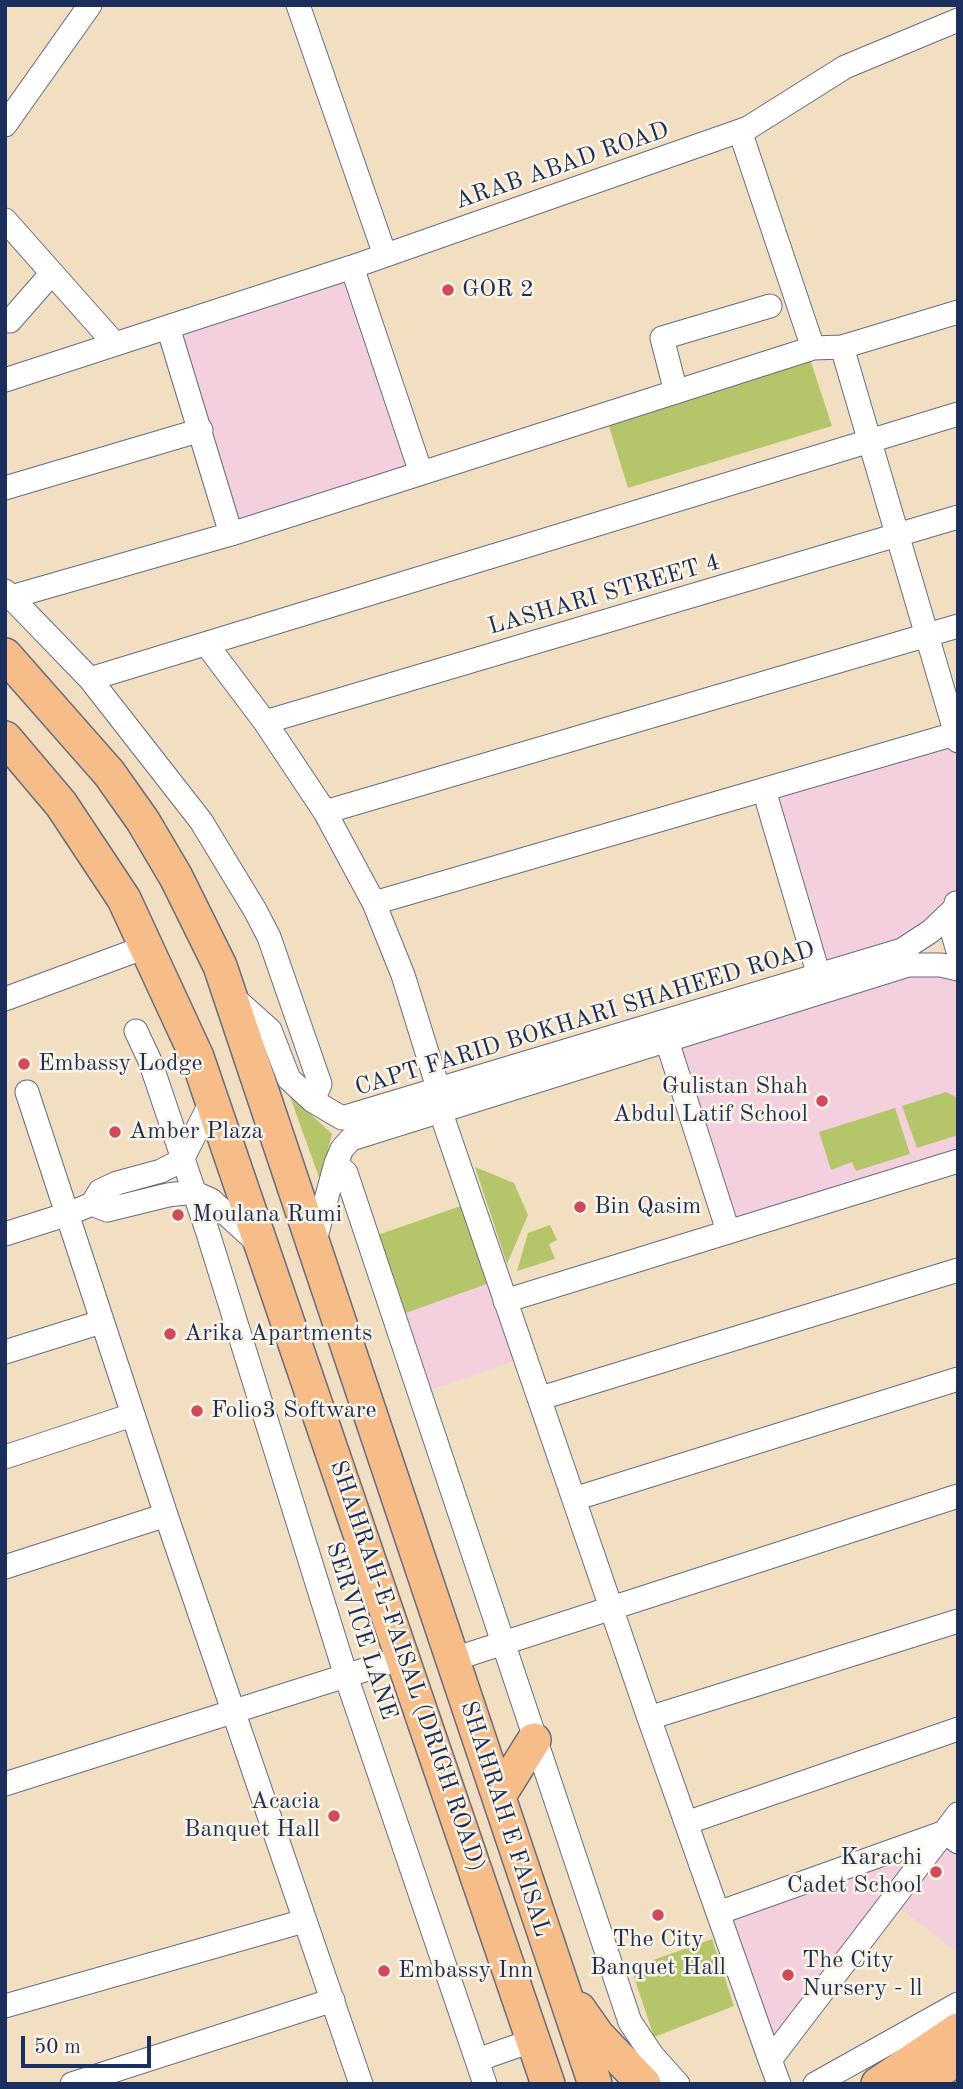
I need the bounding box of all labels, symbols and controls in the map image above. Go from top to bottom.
street label: ARAB ABAD ROAD [451,116,673,216]
place label: GOR 2 [462,276,534,304]
marker: GOR 2 [440,282,456,298]
street label: LASHARI STREET 4 [485,548,723,642]
street label: CAPT FARID BOKHARI SHAHEED ROAD [352,935,818,1103]
place label: Embassy Lodge [38,1050,203,1078]
marker: Embassy Lodge [16,1056,32,1072]
place label: Gulistan Shah Abdul Latif School [613,1073,808,1129]
marker: Gulistan Shah Abdul Latif School [814,1093,830,1109]
place label: Amber Plaza [129,1118,263,1146]
marker: Amber Plaza [107,1124,123,1140]
place label: Bin Qasim [594,1193,701,1221]
marker: Bin Qasim [572,1199,588,1215]
place label: Moulana Rumi [192,1201,342,1229]
marker: Moulana Rumi [170,1207,186,1223]
place label: Arika Apartments [184,1320,372,1348]
marker: Arika Apartments [162,1326,178,1342]
place label: Folio3 Software [211,1397,377,1425]
marker: Folio3 Software [189,1403,205,1419]
street label: SHAHRAH-E-FAISAL (DRIGH ROAD) [323,1457,491,1875]
street label: SERVICE LANE [319,1538,403,1724]
street label: SHAHRAH E FAISAL [453,1698,557,1940]
place label: Acacia Banquet Hall [184,1788,320,1844]
marker: Acacia Banquet Hall [326,1808,342,1824]
place label: Karachi Cadet School [787,1844,922,1900]
marker: Karachi Cadet School [928,1864,944,1880]
marker: The City Banquet Hall [650,1907,666,1923]
place label: The City Banquet Hall [590,1926,726,1982]
place label: The City Nursery - ll [802,1947,922,2003]
place label: Embassy Inn [398,1957,533,1985]
marker: Embassy Inn [376,1963,392,1979]
marker: The City Nursery - ll [780,1967,796,1983]
scale bar [24,2022,154,2066]
text: 50 m [34,2037,81,2058]

